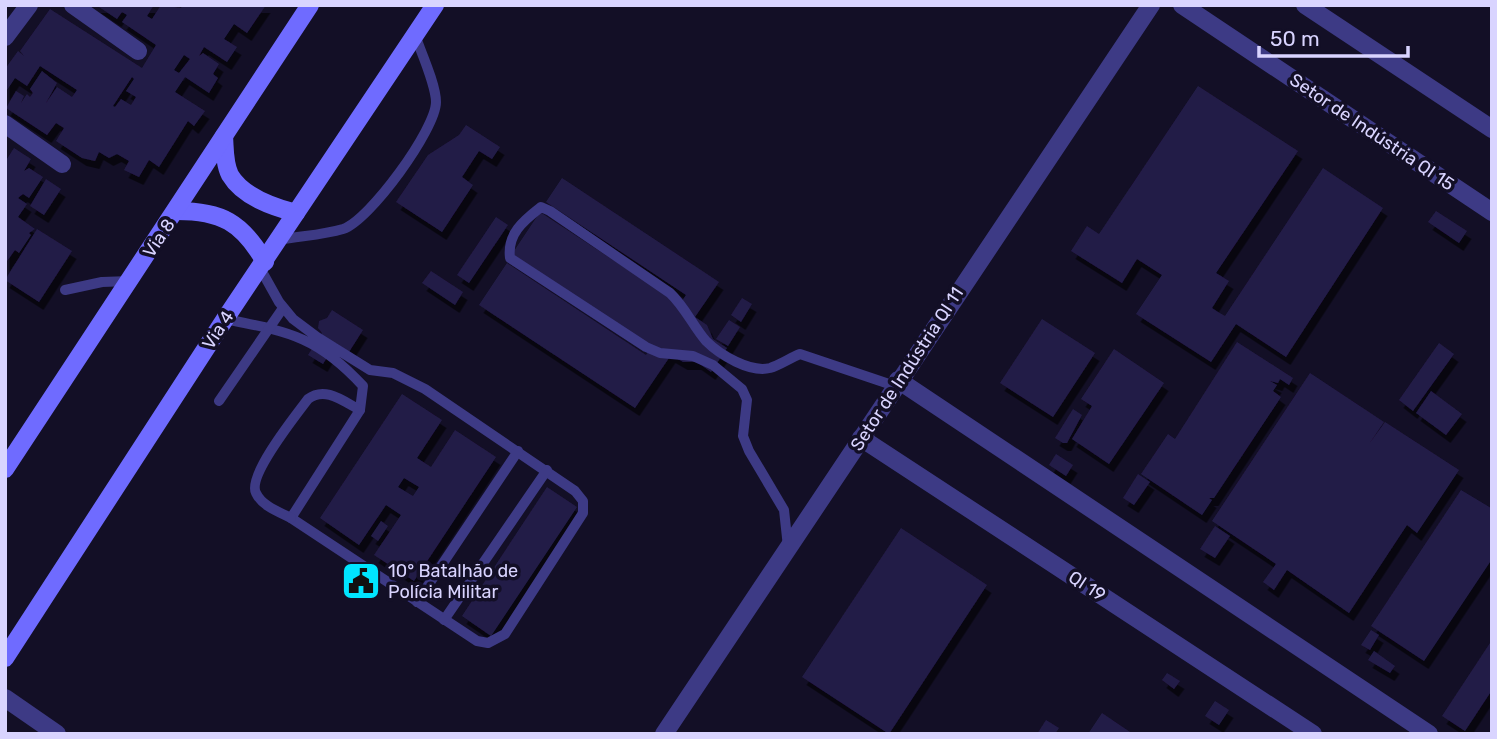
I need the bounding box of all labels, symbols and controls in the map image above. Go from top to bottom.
scale bar [1259,14,1408,58]
text: 50 m [1270,26,1320,51]
street label: Setor de Indústria QI 15 [1286,69,1458,195]
street label: Via 8 [138,214,180,262]
street label: Setor de Indústria QI 11 [846,283,968,455]
street label: Via 4 [197,307,239,353]
public building icon: 10° Batalhão de Polícia Militar [340,560,382,602]
place label: 10° Batalhão de Polícia Militar [388,560,518,603]
street label: QI 19 [1064,566,1110,606]

